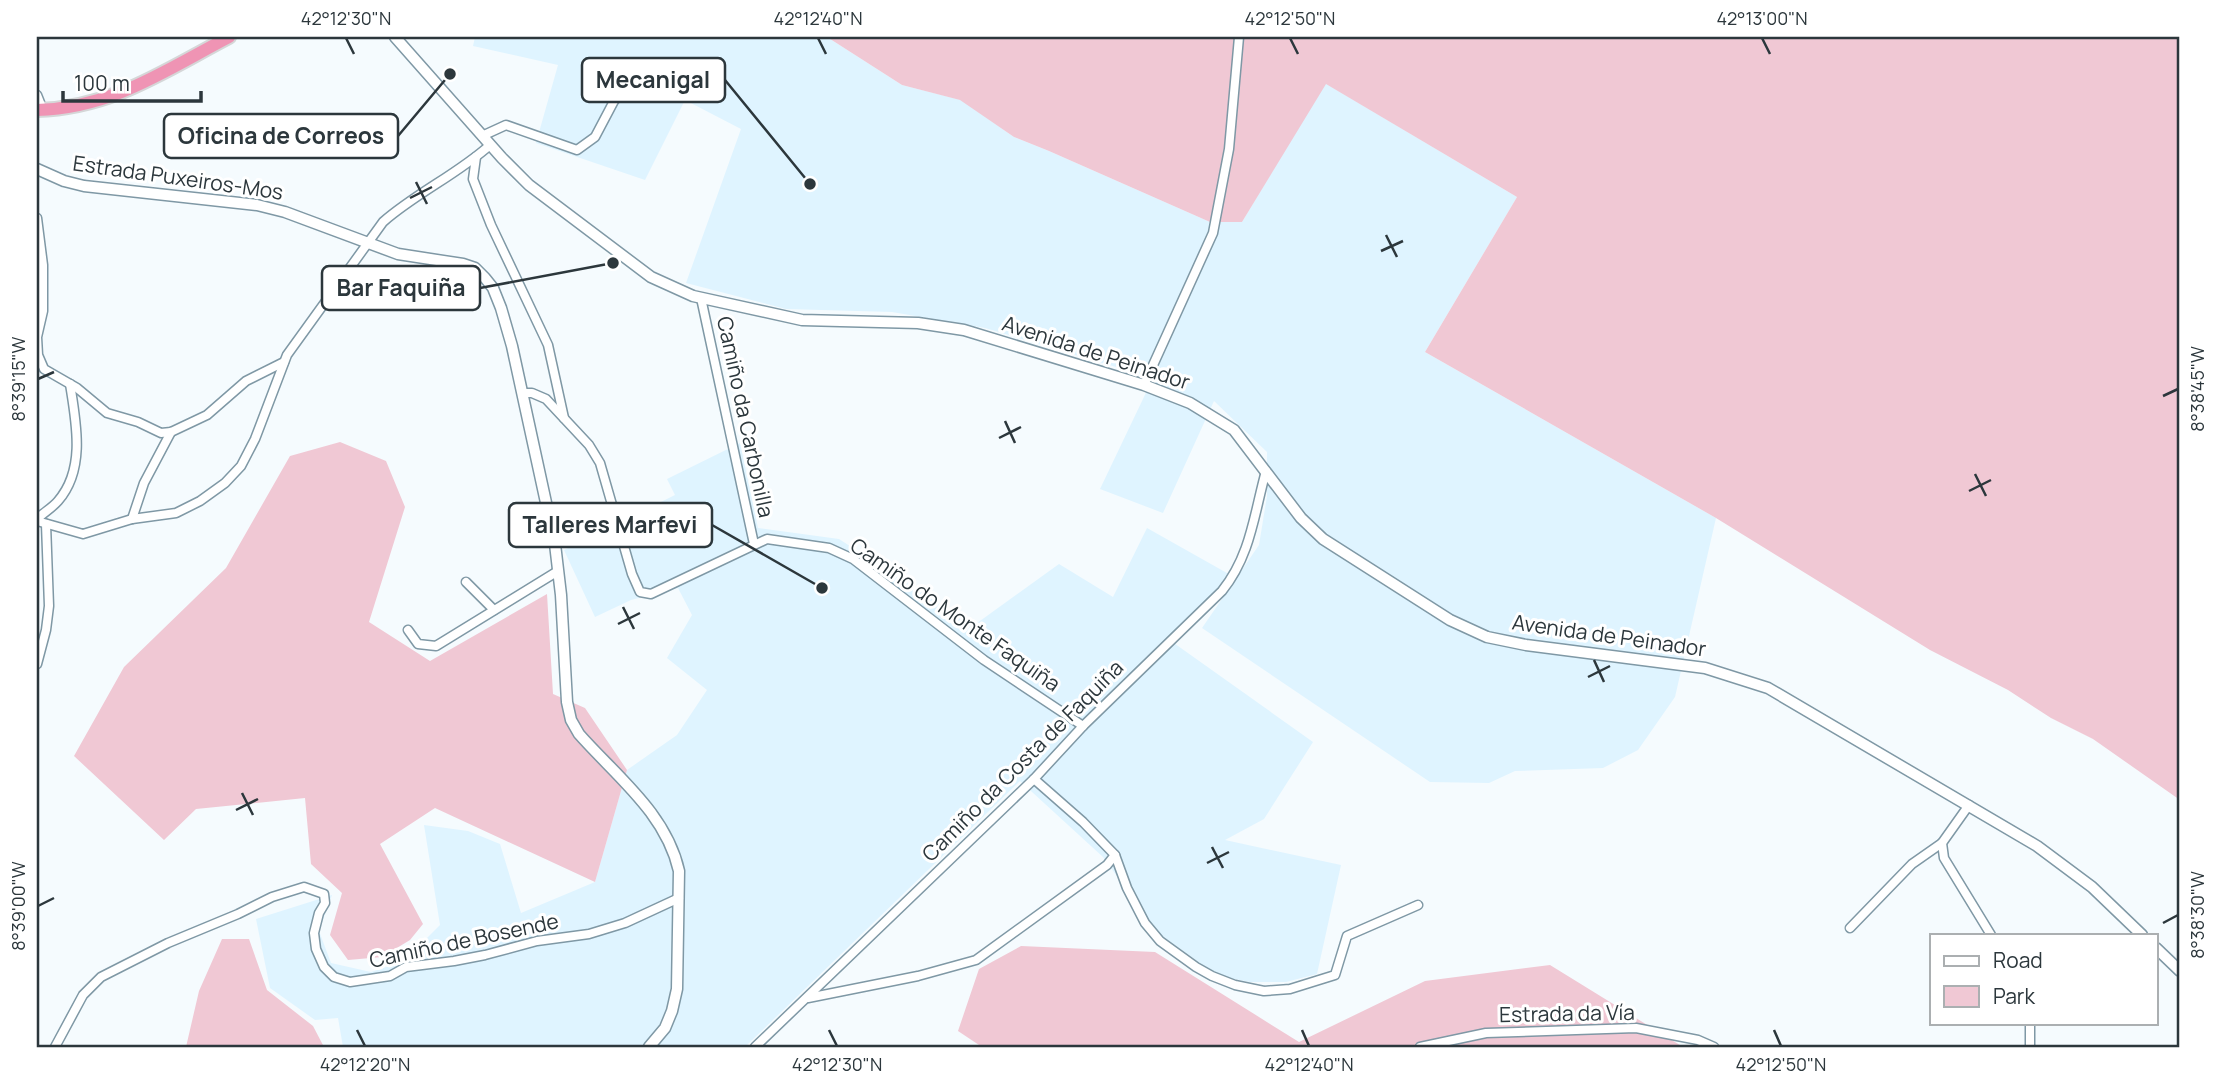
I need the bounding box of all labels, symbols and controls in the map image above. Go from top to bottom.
text: 42°12'30"N [301,6,391,30]
text: 42°12'40"N [774,6,862,30]
text: 42°12'50"N [1245,6,1335,30]
text: 42°13'00"N [1716,6,1808,30]
callout: Mecanigal [582,58,725,102]
scale bar [63,60,201,104]
text: Mecanigal [596,63,710,95]
text: 100 m [74,69,130,97]
callout: Oficina de Correos [164,114,398,158]
text: Oficina de Correos [178,119,384,151]
street label: Estrada Puxeiros-Mos [71,148,285,206]
callout: Bar Faquiña [322,266,480,310]
text: Bar Faquiña [336,271,466,303]
street label: Avenida de Peinador [999,309,1194,396]
street label: Camiño da Carbonilla [711,314,781,520]
text: 8°39'15"W [6,336,30,421]
text: 8°38'45"W [2185,346,2209,432]
callout: Talleres Marfevi [509,503,712,547]
text: Talleres Marfevi [522,508,698,540]
street label: Camiño do Monte Faquiña [845,531,1066,697]
street label: Avenida de Peinador [1510,608,1708,663]
street label: Camiño da Costa de Faquiña [915,653,1129,867]
text: 8°39'00"W [6,861,30,951]
text: 8°38'30"W [2185,871,2209,959]
street label: Camiño de Bosende [367,906,561,974]
legend [1930,934,2158,1024]
text: Road [1993,946,2043,974]
text: Park [1993,982,2035,1010]
street label: Estrada da Vía [1499,998,1635,1028]
text: 42°12'20"N [320,1052,410,1076]
text: 42°12'30"N [792,1052,882,1076]
text: 42°12'40"N [1265,1052,1353,1076]
text: 42°12'50"N [1736,1052,1826,1076]

